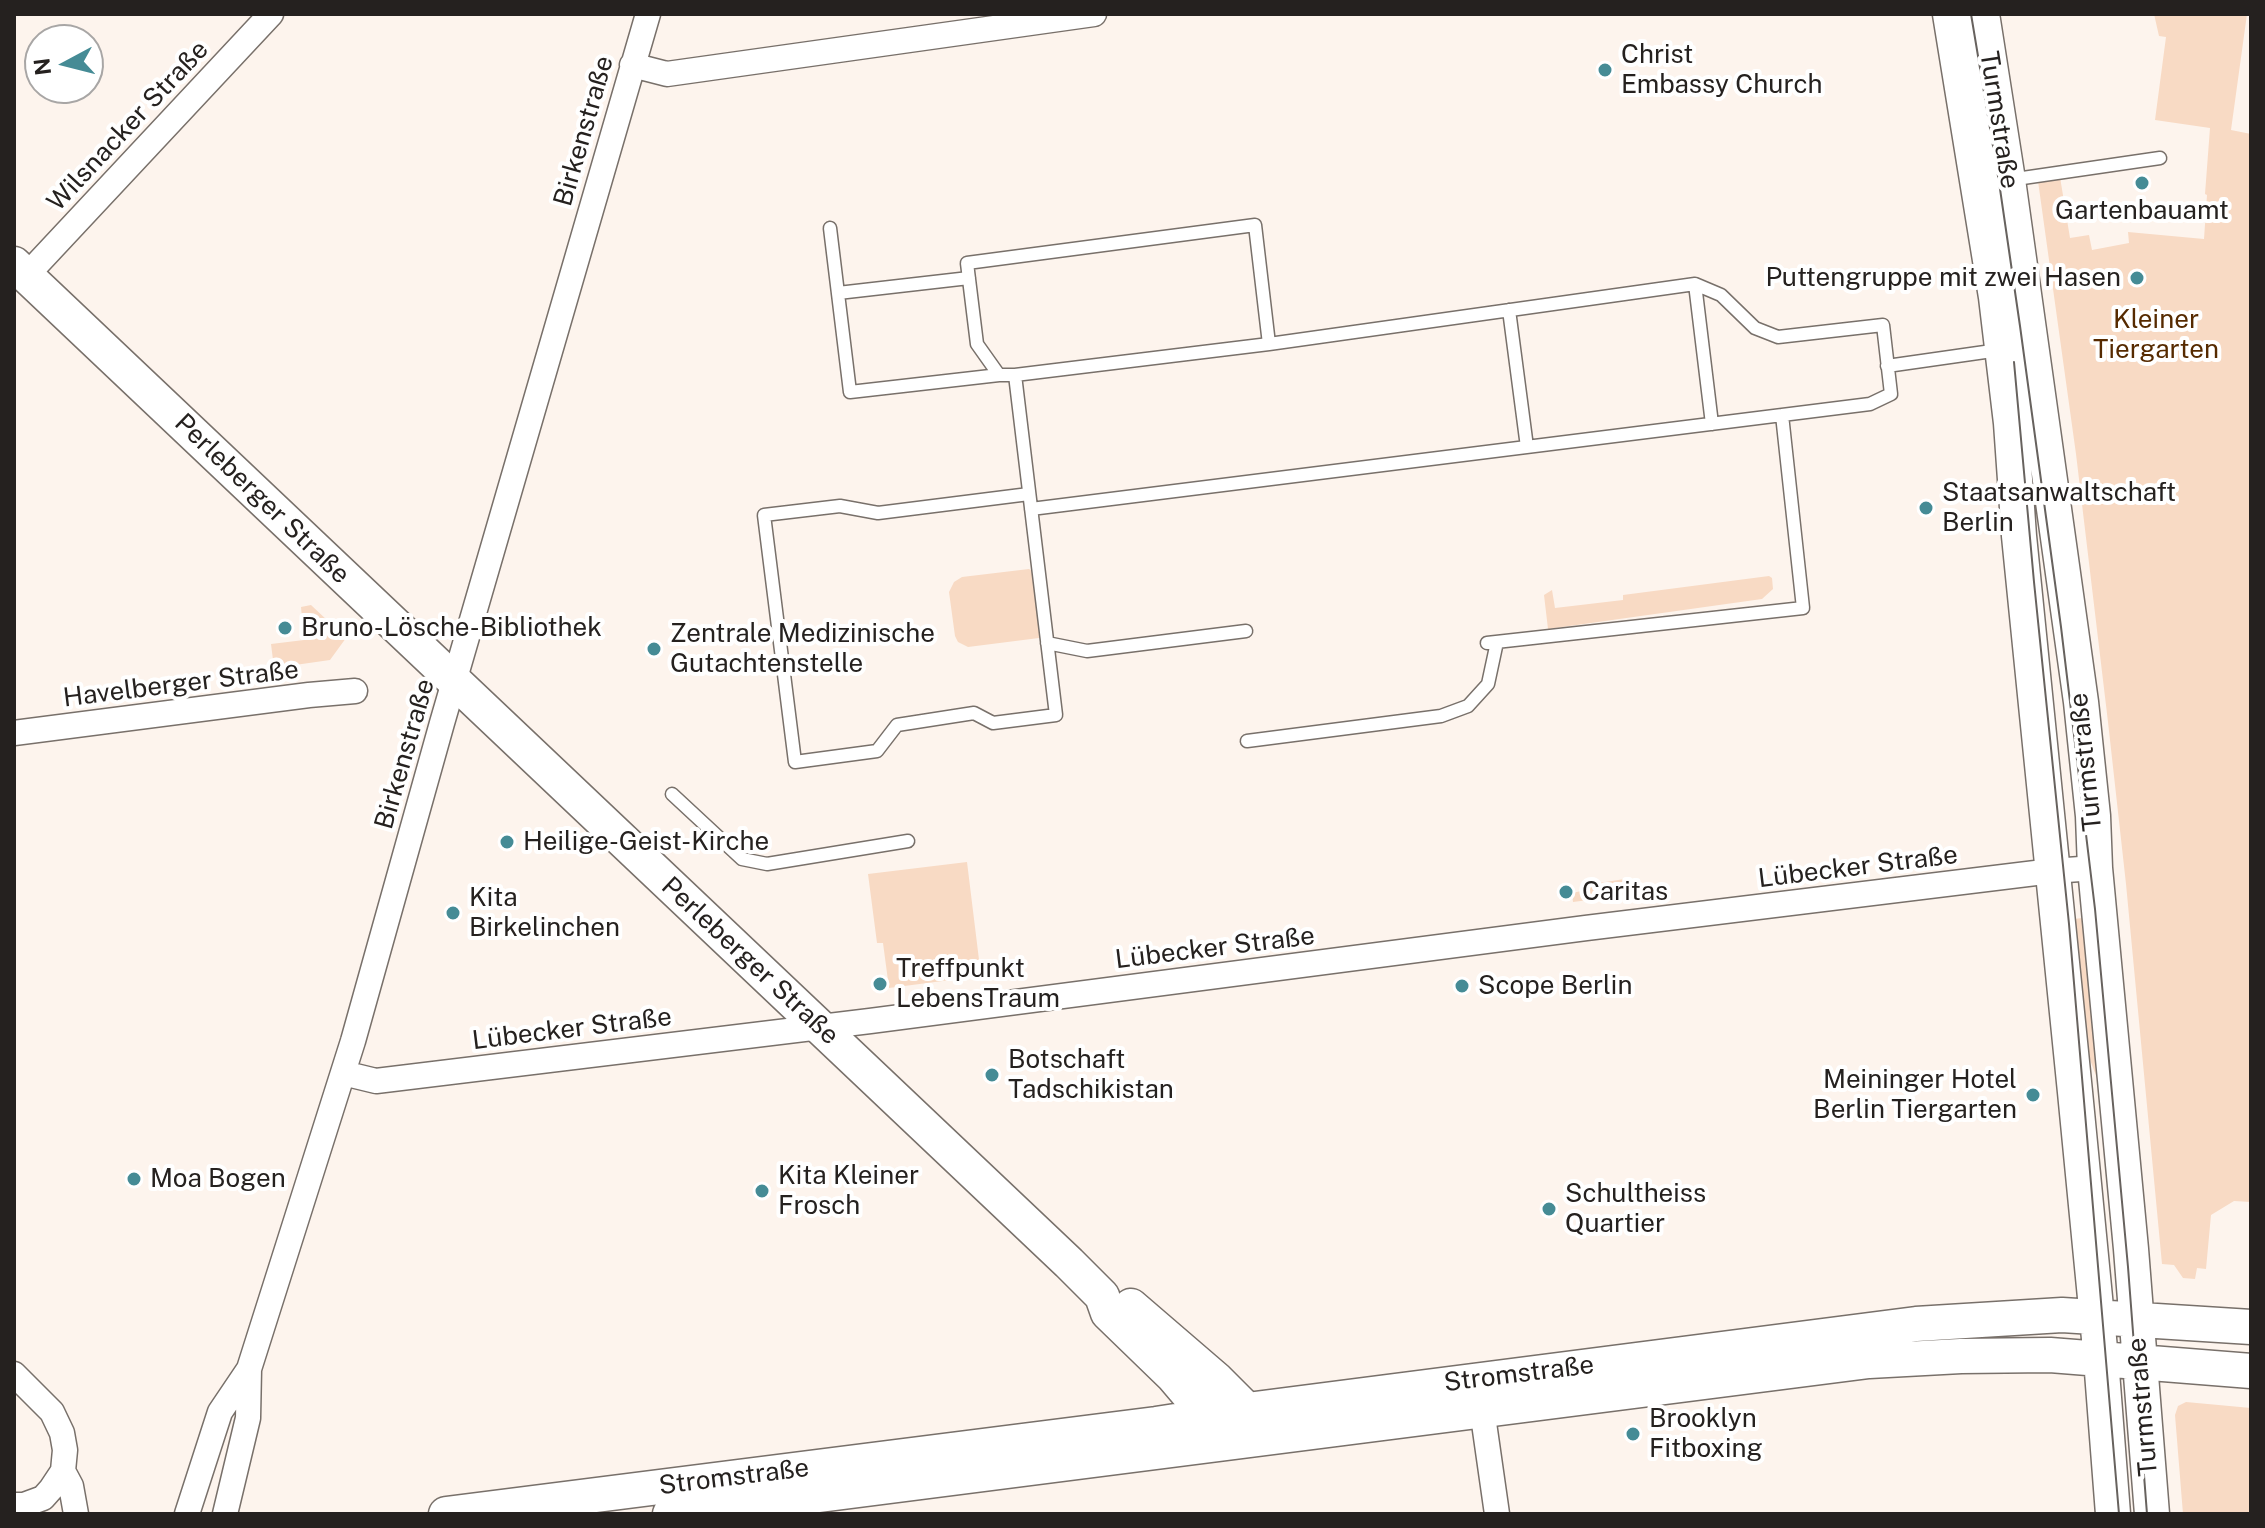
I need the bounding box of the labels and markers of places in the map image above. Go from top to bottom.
place label: Christ Embassy Church [1621,39,1822,100]
marker: Christ Embassy Church [1596,61,1614,79]
marker: Gartenbauamt [2133,174,2151,192]
place label: Gartenbauamt [2055,195,2229,227]
place label: Puttengruppe mit zwei Hasen [1765,262,2121,294]
marker: Puttengruppe mit zwei Hasen [2128,269,2146,287]
place label: Staatsanwaltschaft Berlin [1942,477,2176,538]
marker: Staatsanwaltschaft Berlin [1917,499,1935,517]
place label: Bruno-Lösche-Bibliothek [301,612,602,644]
place label: Zentrale Medizinische Gutachtenstelle [670,618,935,680]
marker: Bruno-Lösche-Bibliothek [276,619,294,637]
marker: Zentrale Medizinische Gutachtenstelle [645,640,663,658]
place label: Heilige-Geist-Kirche [523,826,769,858]
marker: Heilige-Geist-Kirche [498,833,516,851]
place label: Caritas [1582,876,1668,908]
place label: Kita Birkelinchen [469,882,620,944]
marker: Caritas [1557,883,1575,901]
marker: Kita Birkelinchen [444,904,462,922]
place label: Treffpunkt LebensTraum [896,953,1060,1014]
place label: Scope Berlin [1478,970,1632,1002]
marker: Treffpunkt LebensTraum [871,975,889,993]
marker: Scope Berlin [1453,977,1471,995]
place label: Botschaft Tadschikistan [1008,1044,1174,1106]
place label: Meininger Hotel Berlin Tiergarten [1813,1064,2017,1126]
marker: Botschaft Tadschikistan [983,1066,1001,1084]
marker: Meininger Hotel Berlin Tiergarten [2024,1086,2042,1104]
place label: Kita Kleiner Frosch [778,1160,919,1222]
place label: Moa Bogen [150,1163,286,1195]
marker: Moa Bogen [125,1170,143,1188]
place label: Schultheiss Quartier [1565,1178,1706,1240]
marker: Kita Kleiner Frosch [753,1182,771,1200]
marker: Schultheiss Quartier [1540,1200,1558,1218]
place label: Brooklyn Fitboxing [1649,1403,1763,1464]
marker: Brooklyn Fitboxing [1624,1425,1642,1443]

